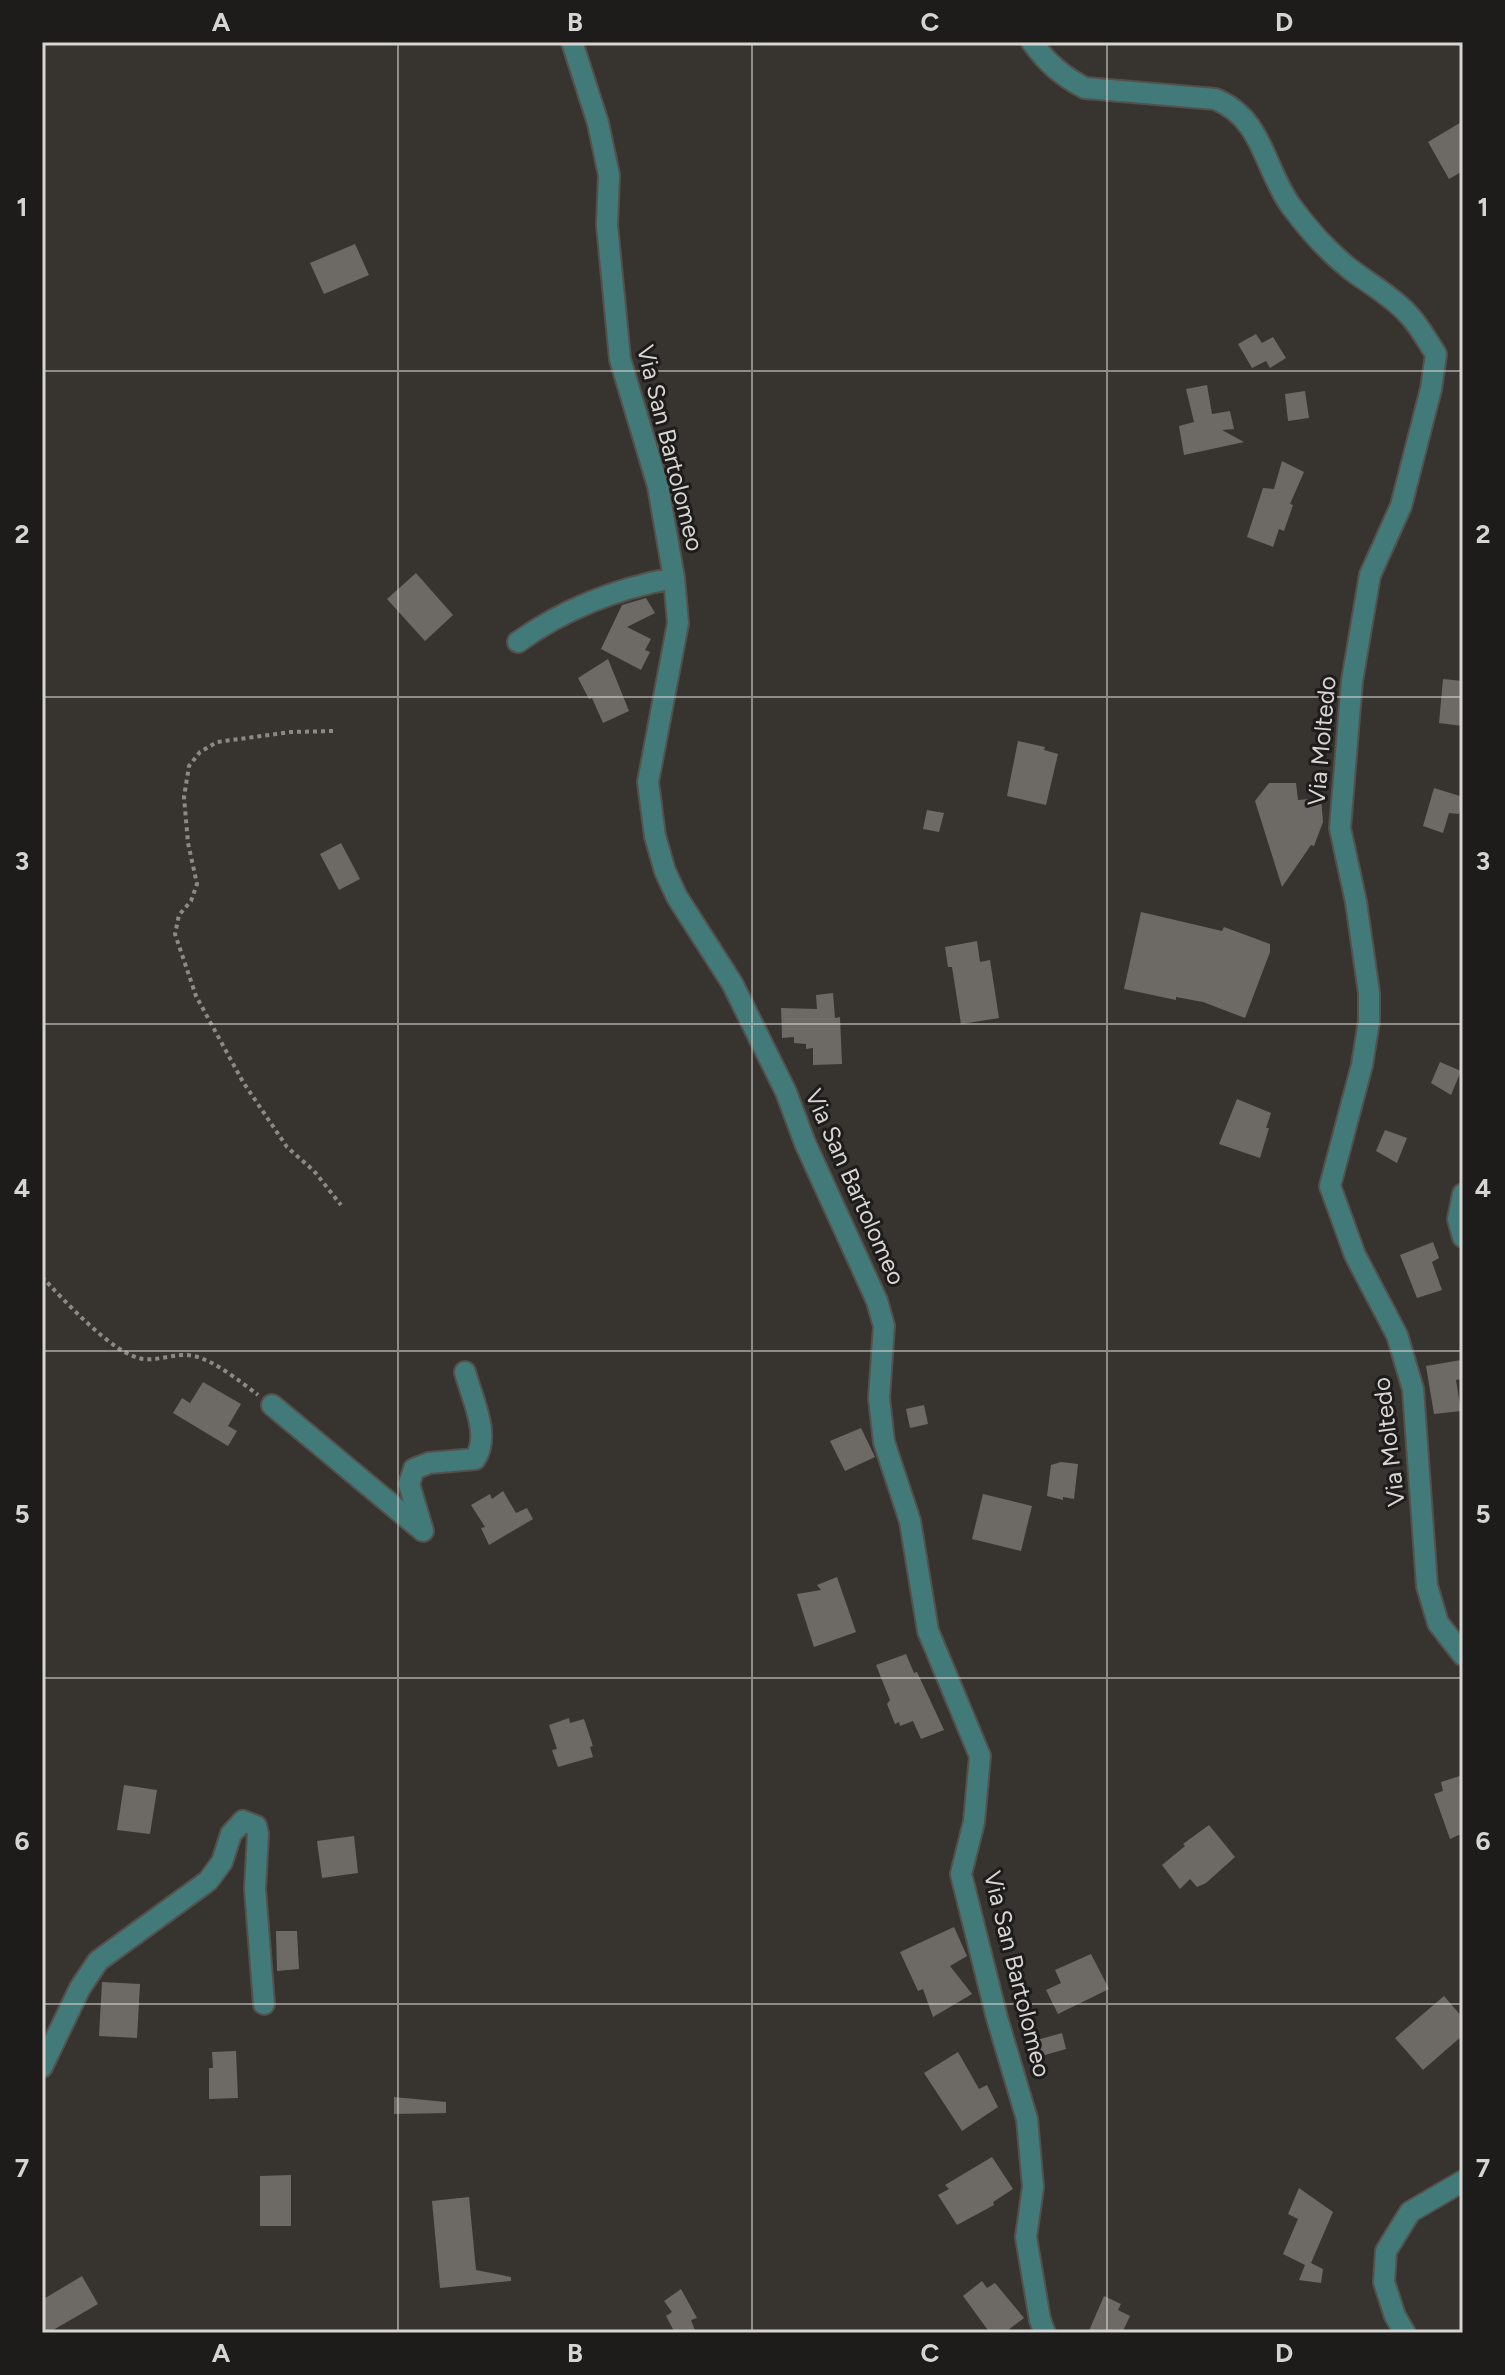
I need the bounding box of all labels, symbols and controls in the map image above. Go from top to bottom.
text: A [212,6,231,38]
text: B [567,6,583,38]
text: C [921,6,940,38]
text: D [1275,6,1293,38]
text: 1 [17,191,27,223]
text: 1 [1478,191,1488,223]
street label: Via San Bartolomeo [631,342,710,554]
text: 2 [14,518,30,550]
text: 2 [1475,518,1491,550]
street label: Via Moltedo [1301,675,1342,807]
text: 3 [15,845,29,877]
text: 3 [1476,845,1490,877]
street label: Via San Bartolomeo [799,1084,912,1289]
text: 4 [14,1172,30,1204]
text: 4 [1475,1172,1491,1204]
street label: Via Moltedo [1366,1376,1411,1508]
text: 5 [14,1498,30,1530]
text: 5 [1475,1498,1491,1530]
text: 6 [14,1825,30,1857]
text: 6 [1475,1825,1491,1857]
street label: Via San Bartolomeo [978,1868,1057,2080]
text: 7 [15,2152,29,2184]
text: 7 [1476,2152,1490,2184]
text: A [212,2337,231,2369]
text: B [567,2337,583,2369]
text: C [921,2337,940,2369]
text: D [1275,2337,1293,2369]

